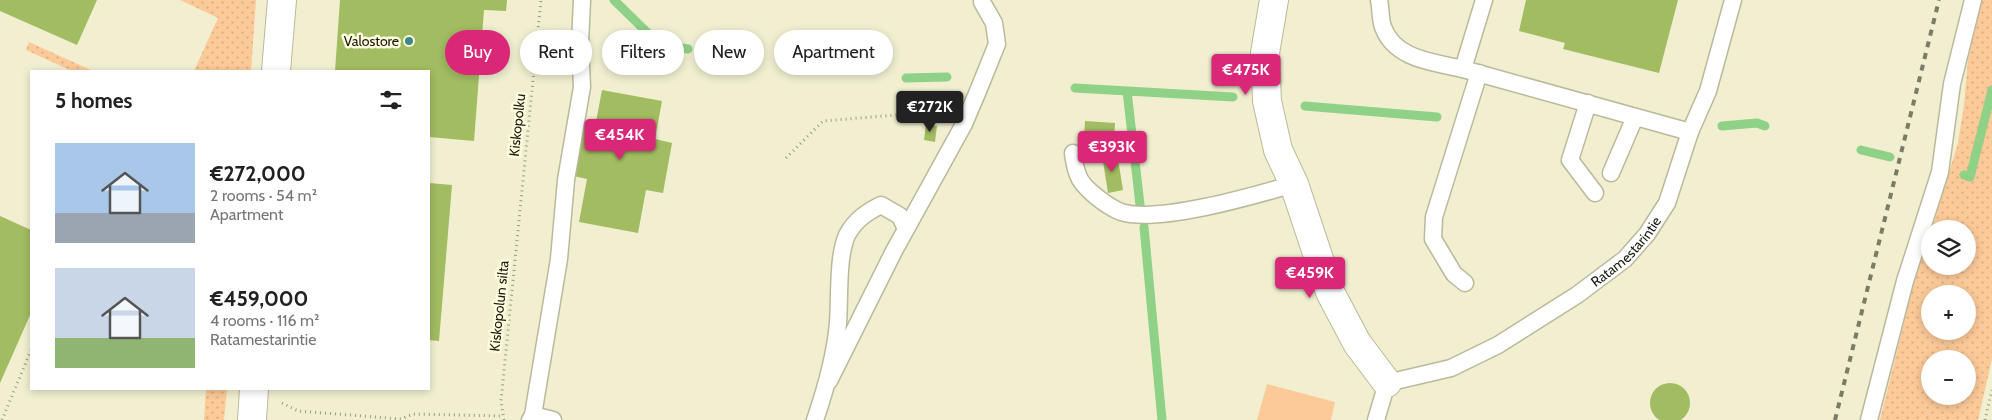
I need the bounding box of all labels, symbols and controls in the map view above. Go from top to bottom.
chip: Buy [445,30,510,75]
chip: Rent [520,30,592,75]
chip: Filters [602,30,684,75]
chip: New [694,30,764,75]
chip: Apartment [774,30,893,75]
place label: Valostore [344,32,399,50]
marker: Valostore [403,35,415,47]
pin: €475K [1211,54,1281,96]
text: €475K [1223,60,1269,79]
icon: filters [377,86,405,114]
text: 5 homes [55,88,133,113]
pin: €272K [895,90,965,133]
street label: Kiskopolku [505,93,529,157]
text: €272K [907,97,953,116]
pin: €454K [585,119,655,161]
text: €454K [596,125,644,144]
pin: €393K [1077,130,1147,173]
text: €393K [1089,137,1135,156]
text: €272,000 [210,161,306,186]
icon: home [95,163,155,223]
text: 2 rooms · 54 m² [210,186,317,205]
text: Apartment [210,205,283,224]
street label: Ratamestarintie [1587,213,1665,291]
map controls [1921,220,1976,405]
button: layers [1921,220,1976,275]
pin: €459K [1275,256,1345,299]
street label: Kiskopolun silta [485,259,513,352]
text: €459K [1286,263,1334,282]
button: + [1921,285,1976,340]
text: €459,000 [210,286,308,311]
icon: home [95,288,155,348]
text: 4 rooms · 116 m² [210,311,319,330]
text: Ratamestarintie [210,330,316,349]
button: − [1921,350,1976,405]

